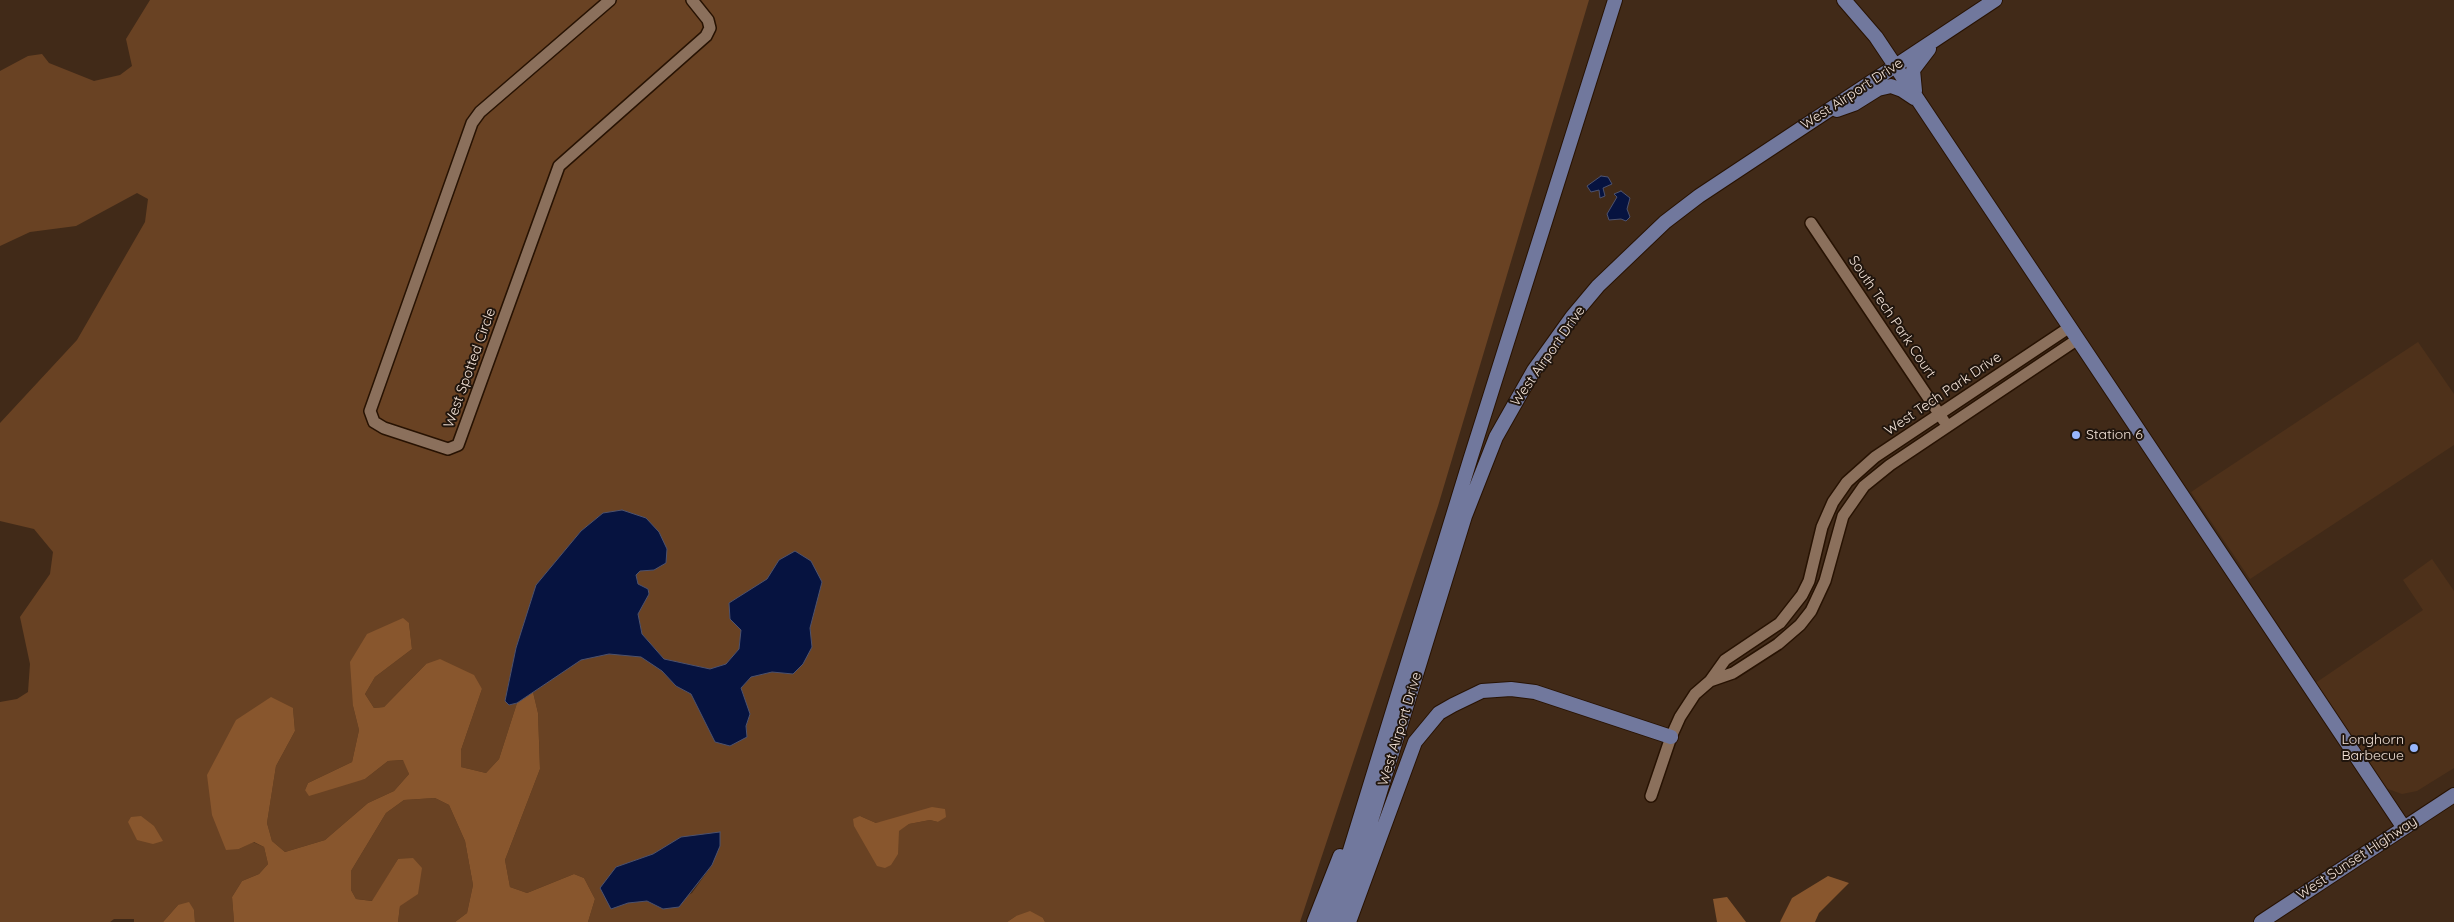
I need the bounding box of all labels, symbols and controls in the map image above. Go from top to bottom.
street label: West Airport Drive [1798,55,1906,133]
street label: South Tech Park Court [1845,253,1939,381]
street label: West Airport Drive [1507,303,1589,409]
street label: West Spotted Circle [441,306,499,430]
street label: West Tech Park Drive [1881,349,2005,439]
place label: Station 6 [2086,427,2143,443]
marker: Station 6 [2070,429,2082,441]
street label: West Airport Drive [1375,670,1425,788]
place label: Longhorn Barbecue [2341,732,2404,764]
marker: Longhorn Barbecue [2408,742,2420,754]
street label: West Sunset Highway [2294,813,2420,903]

